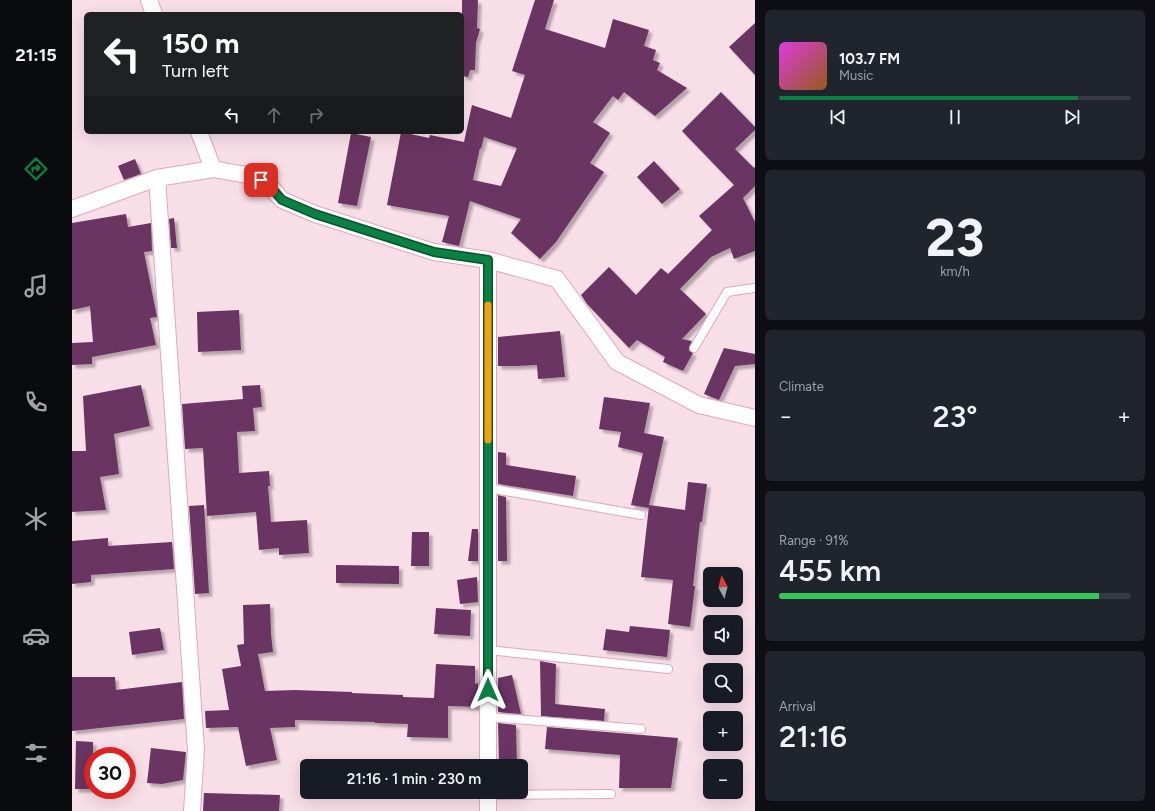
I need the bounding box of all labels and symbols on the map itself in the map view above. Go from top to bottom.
pin [244,163,278,197]
north arrow [703,567,743,607]
position arrow [467,669,509,711]
speed limit sign: 30 [84,747,136,799]

